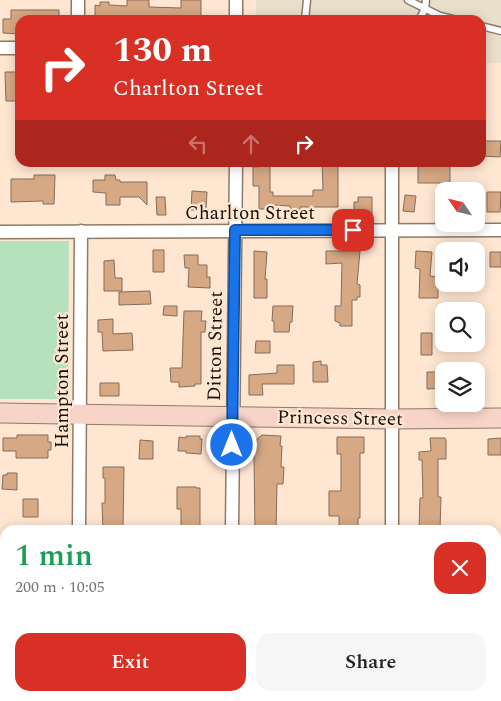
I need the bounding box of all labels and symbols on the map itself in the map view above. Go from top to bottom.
north arrow [435,182,485,232]
street label: Charlton Street [185,199,315,228]
pin [332,209,374,251]
street label: Ditton Street [200,290,231,401]
street label: Hampton Street [48,314,77,448]
street label: Princess Street [277,403,403,434]
position arrow [205,418,257,470]

